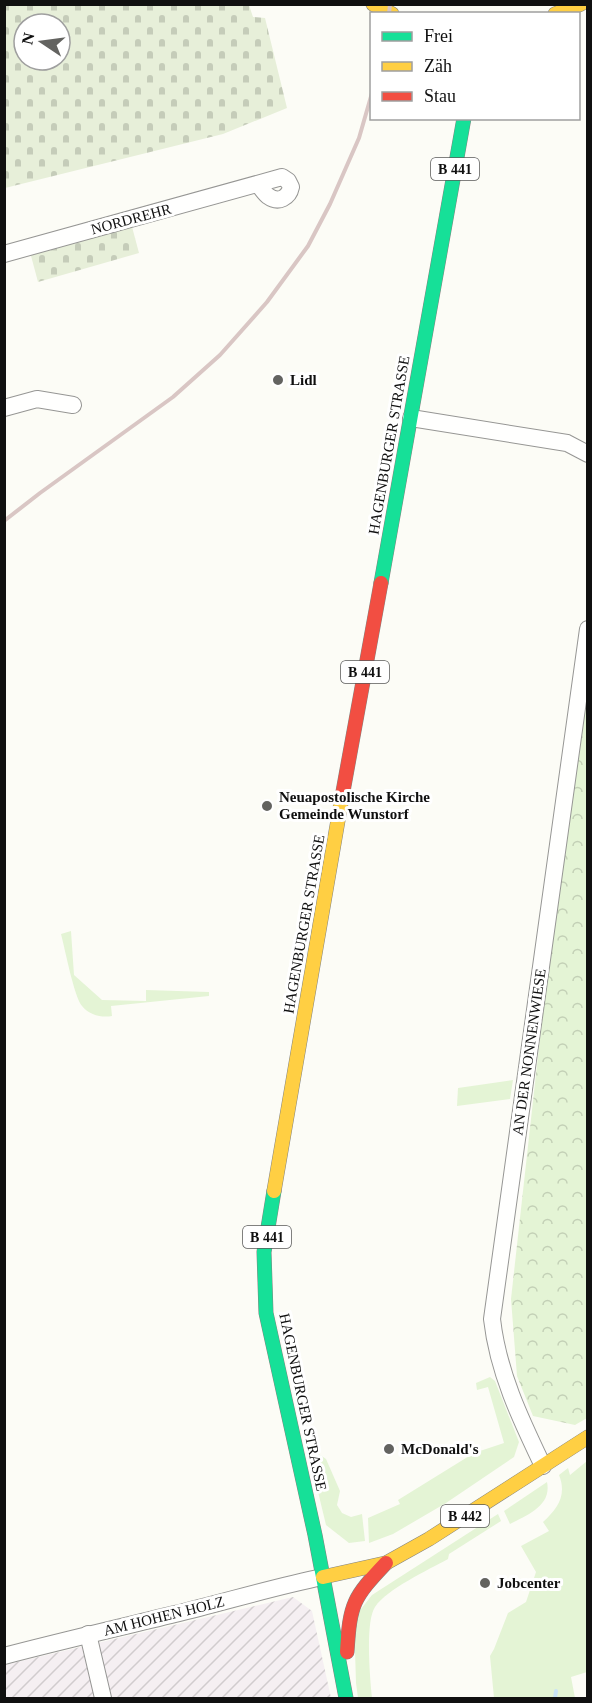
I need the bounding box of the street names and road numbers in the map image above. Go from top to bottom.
road number: B 441 [431,158,479,180]
street label: NORDREHR [89,201,173,237]
street label: HAGENBURGER STRASSE [365,354,413,536]
road number: B 441 [341,661,389,683]
street label: HAGENBURGER STRASSE [280,833,328,1015]
street label: AN DER NONNENWIESE [509,968,549,1136]
road number: B 441 [243,1226,291,1248]
street label: HAGENBURGER STRASSE [276,1312,330,1492]
road number: B 442 [441,1505,489,1527]
street label: AM HOHEN HOLZ [102,1593,226,1639]

